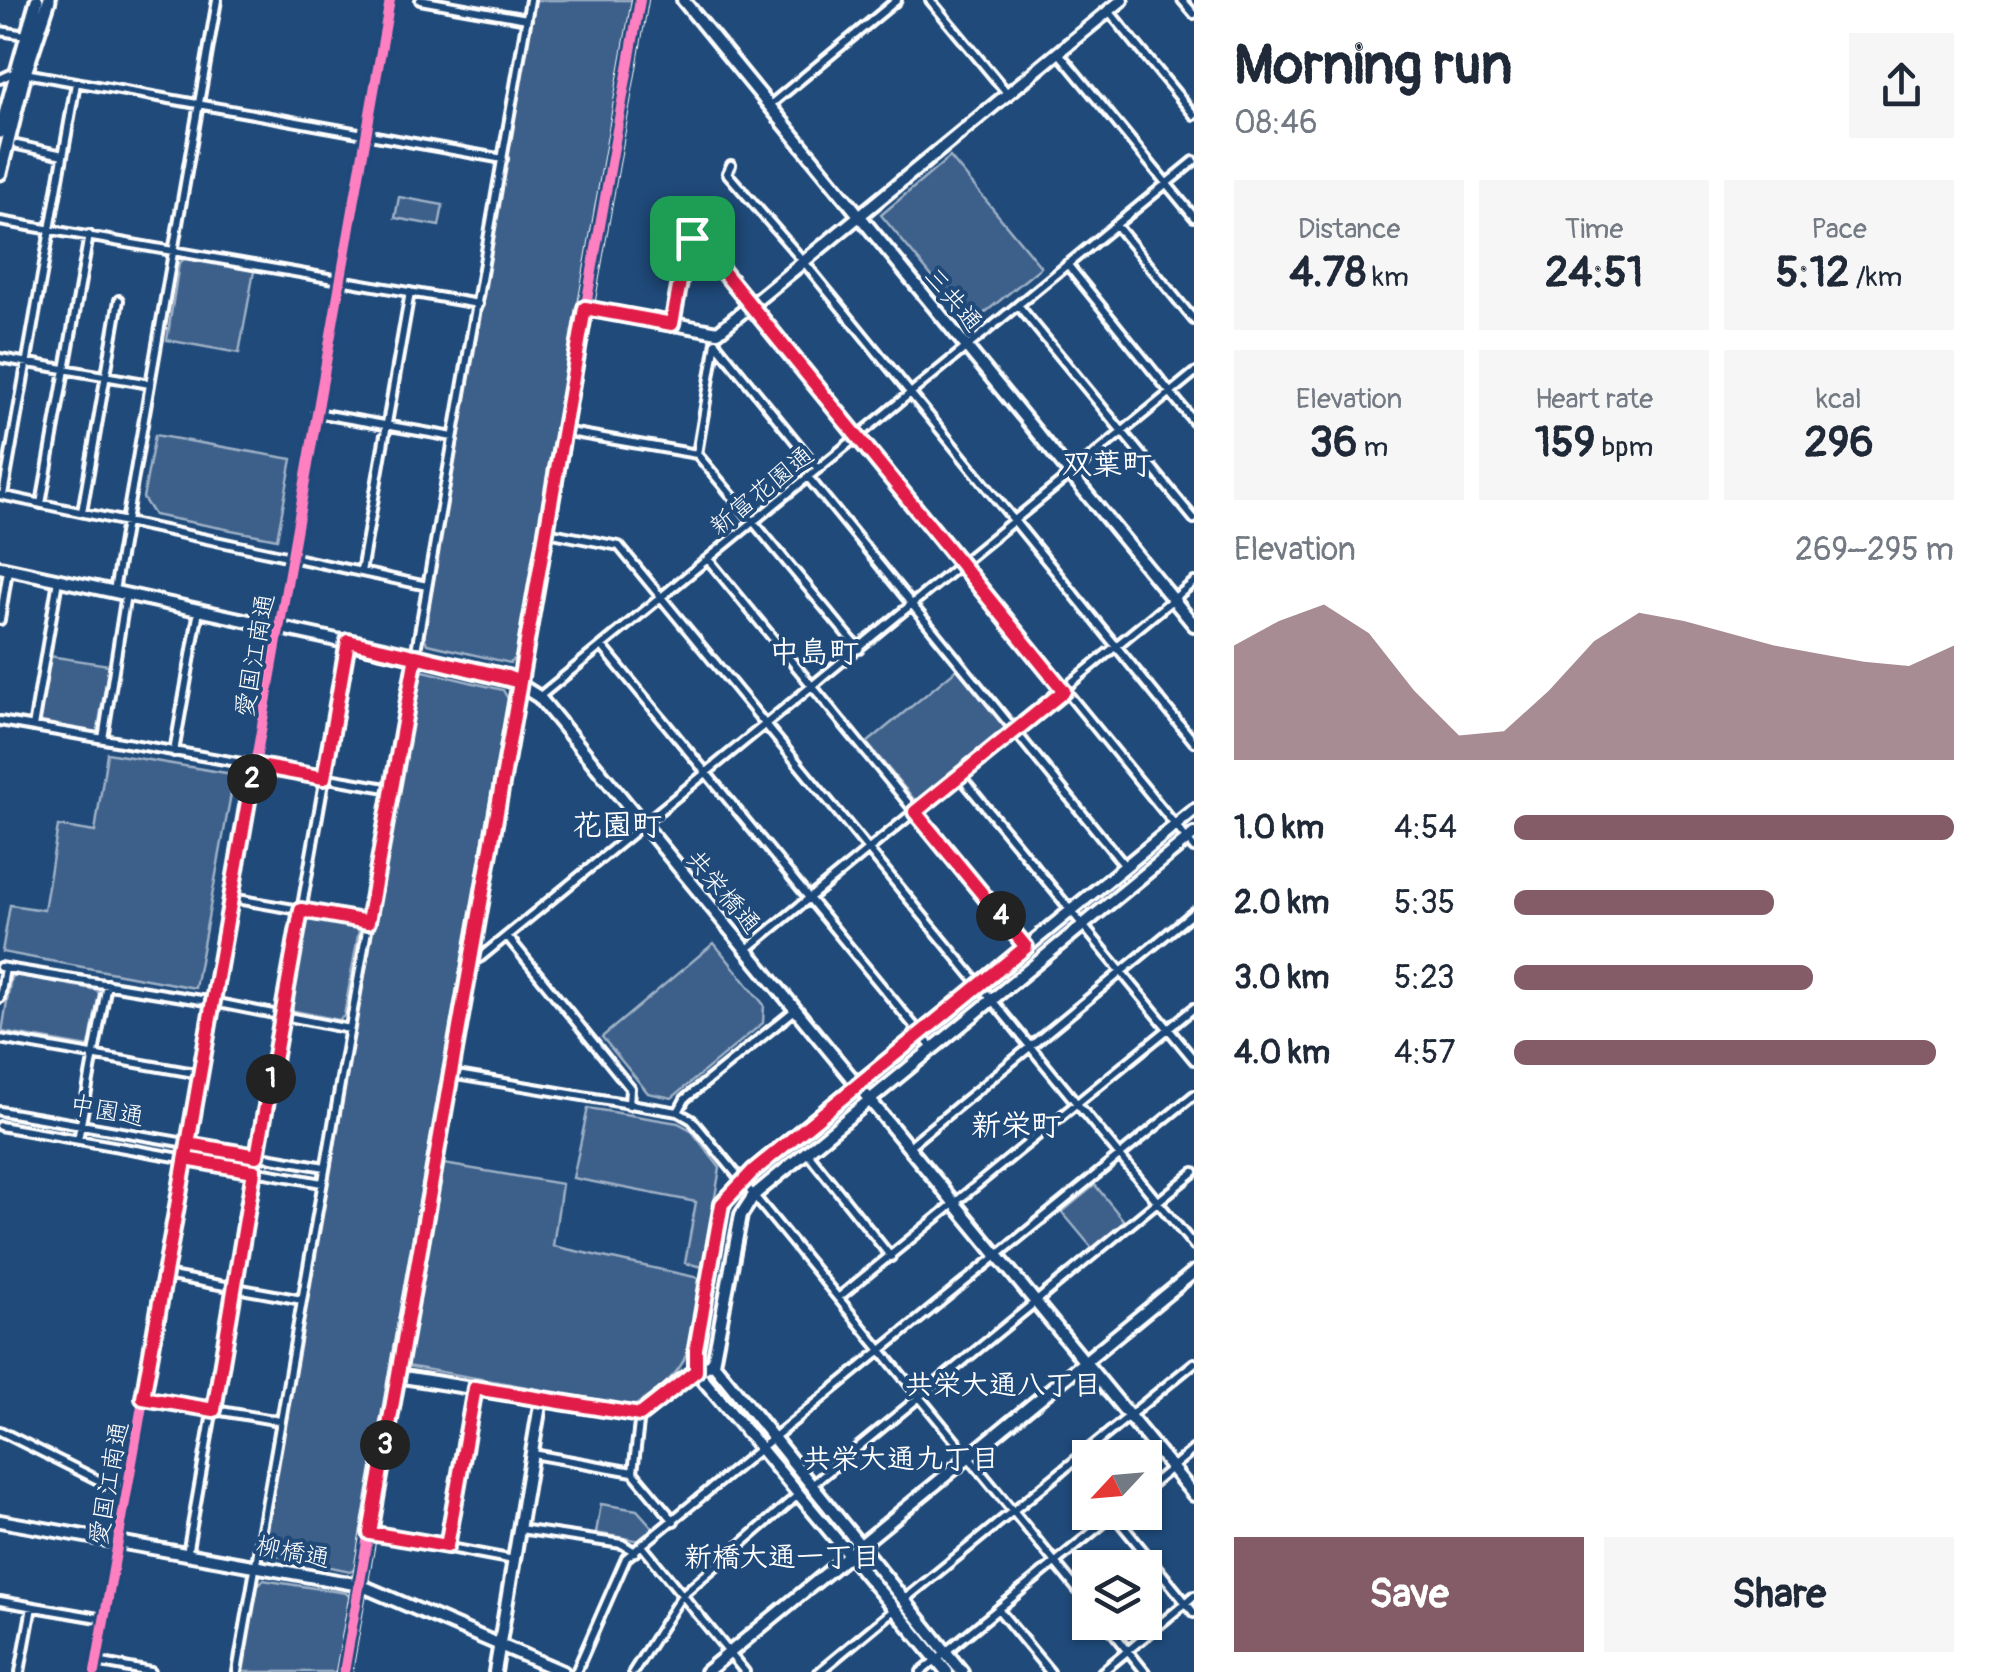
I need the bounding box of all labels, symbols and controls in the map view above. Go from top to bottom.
text: Morning run [1234,31,1512,100]
button: share [1849,33,1954,138]
text: 08:46 [1234,103,1318,143]
pin [650,196,735,281]
icon: arrive [665,211,720,266]
text: Distance [1298,212,1400,247]
text: Time [1565,212,1623,247]
text: Pace [1811,212,1867,247]
text: 4.78 [1289,247,1366,299]
text: 24:51 [1545,247,1643,299]
text: 5:12 [1776,247,1850,299]
text: km [1366,260,1409,295]
text: /km [1850,260,1902,295]
street label: 三共通 [917,261,989,339]
text: Elevation [1296,382,1402,417]
text: Heart rate [1535,382,1653,417]
text: kcal [1816,382,1862,417]
text: 36 [1310,417,1357,469]
text: 159 [1535,417,1595,469]
text: 296 [1804,417,1874,469]
text: m [1357,430,1388,465]
text: bpm [1595,430,1653,465]
street label: 新富花園通 [704,440,820,543]
district label: 双葉町 [1062,446,1152,483]
text: Elevation [1234,530,1356,570]
text: 269–295 m [1795,530,1954,570]
street label: 愛国江南通 [229,591,282,720]
district label: 中島町 [769,634,859,671]
pin: 2 [227,754,277,804]
text: 2 [244,761,260,796]
district label: 花園町 [572,807,662,844]
text: 1.0 km [1234,808,1324,848]
text: 4:54 [1394,808,1457,848]
street label: 共栄橋通 [679,844,767,940]
text: 2.0 km [1234,883,1329,923]
text: 5:35 [1394,883,1455,923]
pin: 4 [976,891,1026,941]
text: 4 [993,898,1009,933]
text: 3.0 km [1234,958,1329,998]
text: 5:23 [1394,958,1455,998]
text: 4.0 km [1234,1033,1330,1073]
text: 4:57 [1394,1033,1455,1073]
pin: 1 [246,1054,296,1104]
text: 1 [266,1061,276,1096]
street label: 中園通 [67,1090,146,1133]
district label: 新栄町 [971,1107,1061,1144]
district label: 共栄大通八丁目 [905,1368,1101,1403]
street label: 愛国江南通 [83,1419,136,1548]
pin: 3 [360,1420,410,1470]
text: 3 [377,1427,393,1462]
north arrow [1072,1440,1162,1530]
map controls [1072,1440,1162,1640]
district label: 共栄大通九丁目 [803,1442,999,1477]
street label: 柳橋通 [253,1530,332,1575]
button: Save [1234,1537,1584,1652]
button: Share [1604,1537,1954,1652]
district label: 新橋大通一丁目 [684,1540,880,1575]
button: layers [1072,1550,1162,1640]

